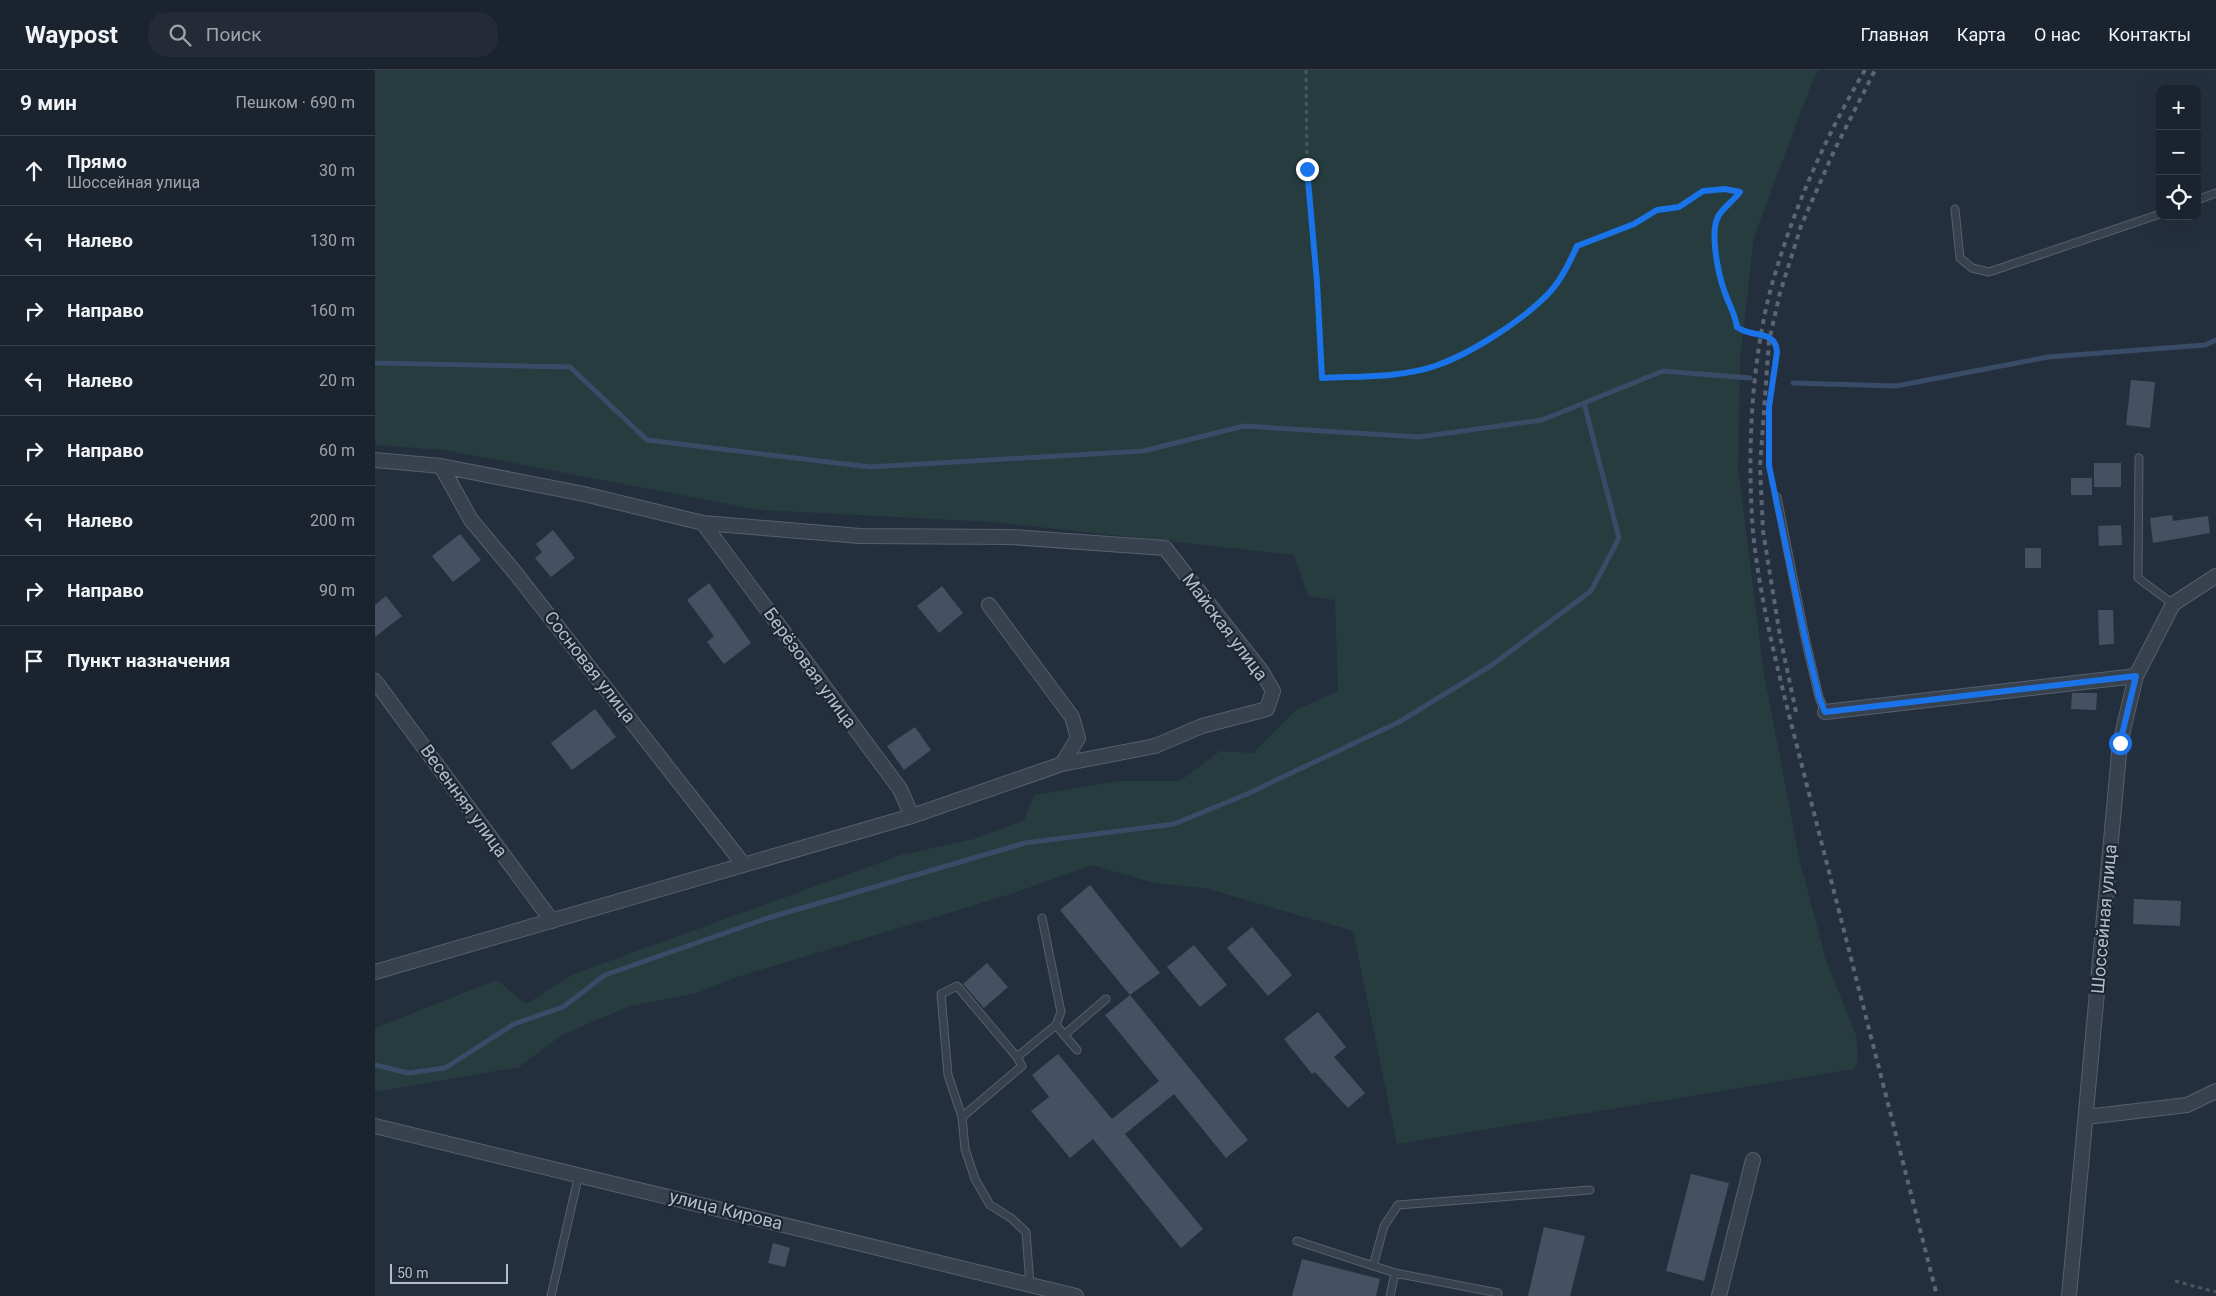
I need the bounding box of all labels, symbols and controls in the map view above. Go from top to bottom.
search box [148,12,498,57]
text: Waypost [25,21,118,49]
icon: search [166,21,194,49]
text: Поиск [206,23,261,46]
text: Главная [1860,24,1929,45]
text: Карта [1957,24,2006,45]
text: О нас [2034,24,2080,45]
text: Контакты [2108,24,2191,45]
map controls [2156,85,2201,220]
button: + [2156,85,2201,130]
text: 9 мин [20,91,77,115]
text: Пешком · 690 m [236,93,355,112]
button: − [2156,130,2201,175]
text: Прямо [67,150,127,173]
icon: ahead [20,157,48,185]
route end [1296,158,1319,181]
text: 30 m [319,161,355,180]
text: Шоссейная улица [67,173,200,192]
button: locate [2156,175,2201,220]
icon: left [20,227,48,255]
text: Налево [67,229,133,252]
text: 130 m [310,231,355,250]
icon: right [20,297,48,325]
text: Направо [67,299,144,322]
text: 160 m [310,301,355,320]
icon: left [20,367,48,395]
text: Налево [67,369,133,392]
text: 20 m [319,371,355,390]
icon: right [20,437,48,465]
text: Направо [67,439,144,462]
text: 60 m [319,441,355,460]
icon: left [20,507,48,535]
text: Налево [67,509,133,532]
text: 200 m [310,511,355,530]
street label: Майская улица [1178,569,1272,684]
icon: right [20,577,48,605]
text: Направо [67,579,144,602]
text: 90 m [319,581,355,600]
street label: Берёзовая улица [760,603,861,732]
street label: Сосновая улица [540,607,640,727]
icon: arrive [20,647,48,675]
text: Пункт назначения [67,649,230,672]
route start [2109,732,2132,755]
street label: Весенняя улица [416,740,512,861]
street label: Шоссейная улица [2087,843,2120,995]
street label: улица Кирова [667,1185,785,1234]
scale bar [390,1261,507,1284]
text: 50 m [397,1265,429,1281]

